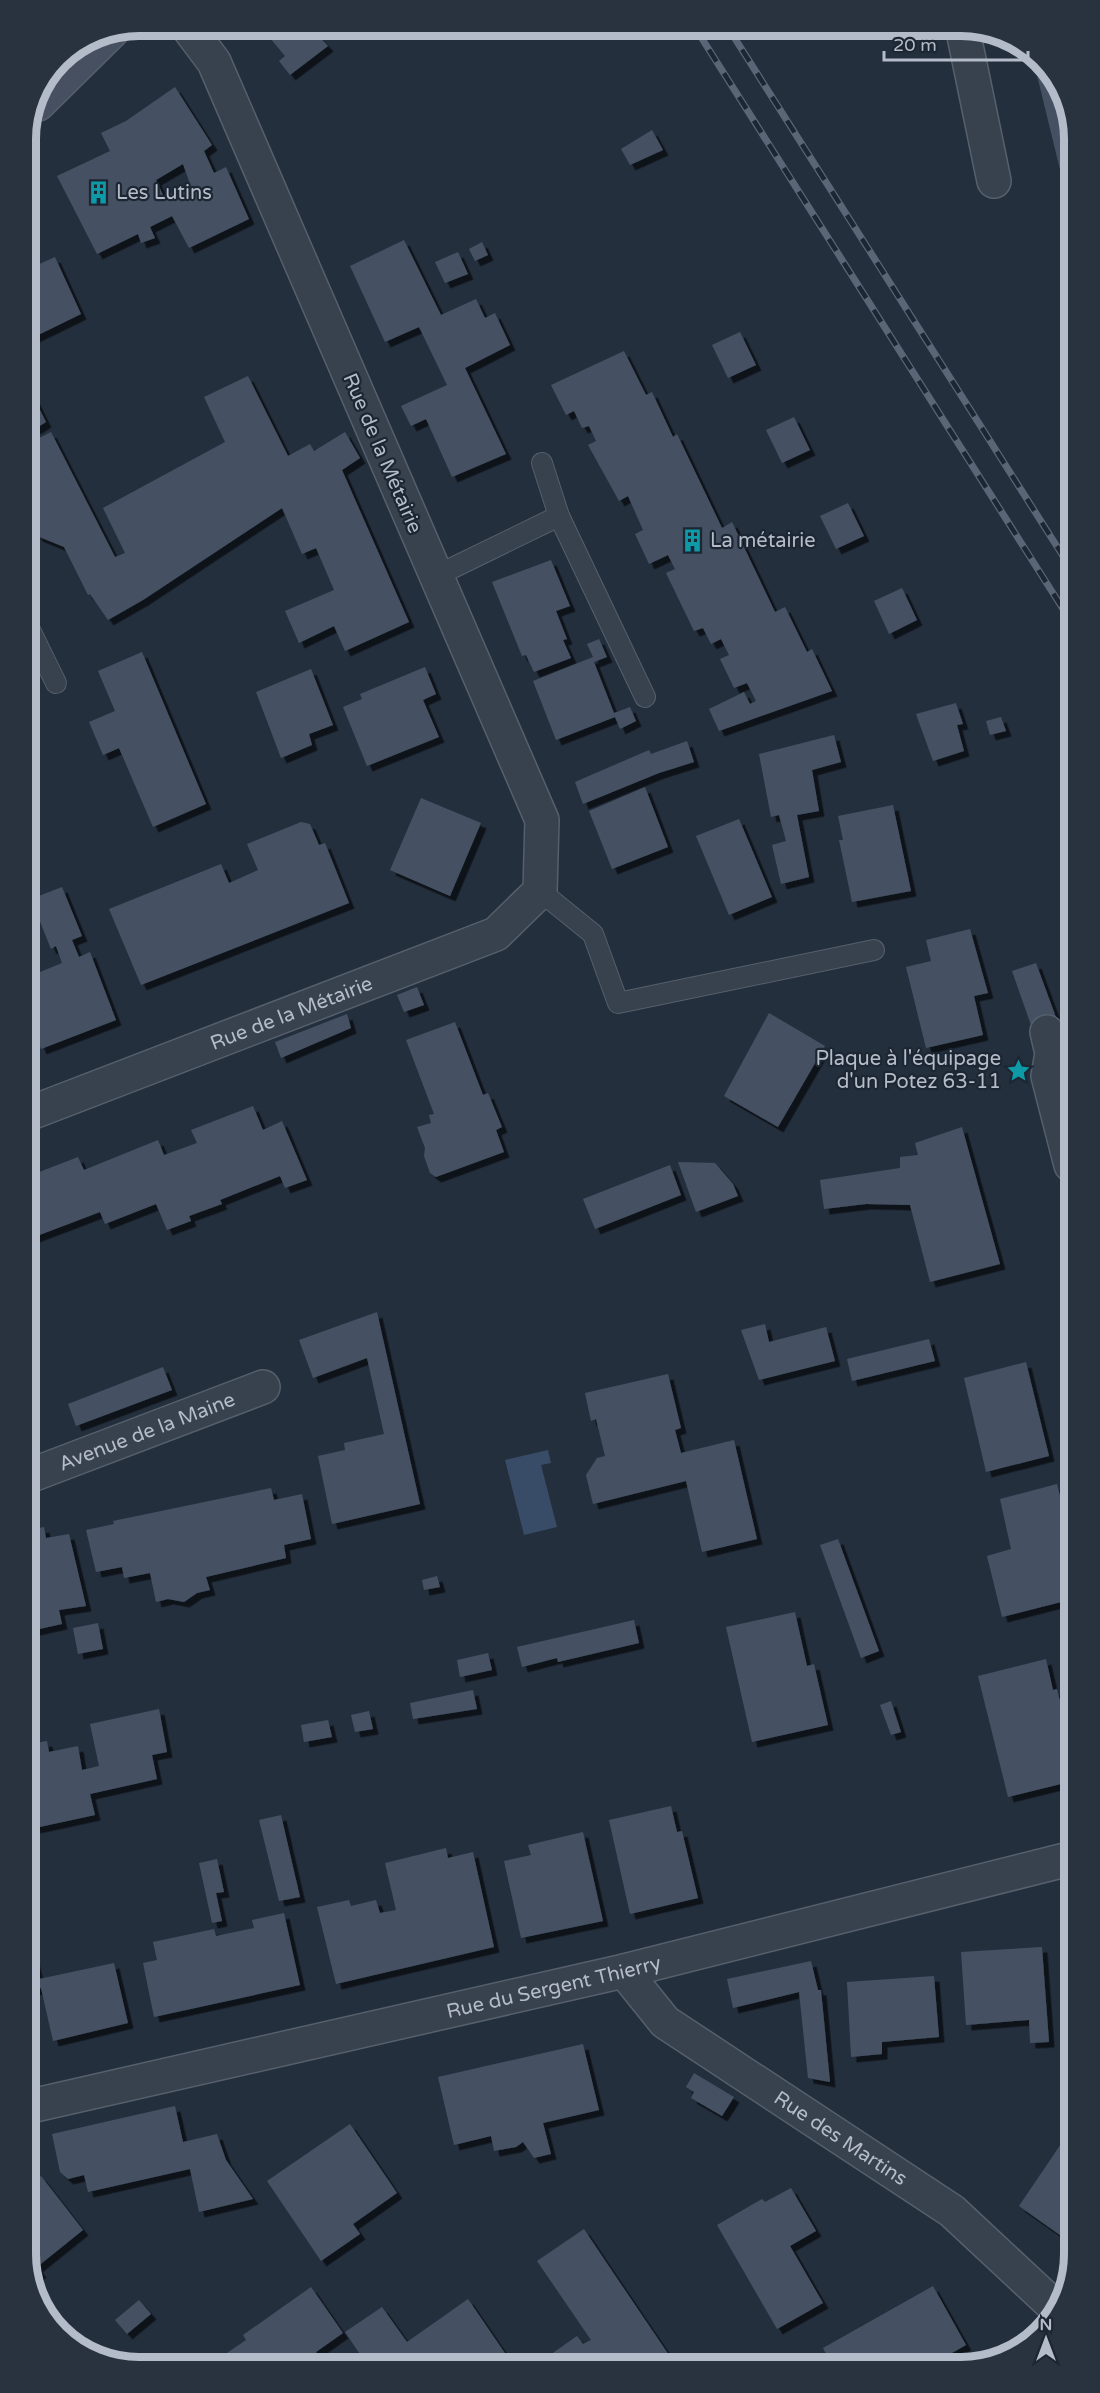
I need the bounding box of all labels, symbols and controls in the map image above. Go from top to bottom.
scale bar [884,24,1028,62]
text: 20 m [893,34,937,56]
building icon: Les Lutins [85,179,111,205]
place label: Les Lutins [116,181,212,205]
street label: Rue de la Métairie [337,370,427,537]
building icon: La métairie [679,527,705,553]
place label: La métairie [710,529,815,553]
street label: Rue de la Métairie [207,972,376,1056]
place label: Plaque à l'équipage d'un Potez 63-11 [815,1047,1001,1094]
place icon: Plaque à l'équipage d'un Potez 63-11 [1006,1057,1032,1083]
street label: Avenue de la Maine [56,1388,239,1477]
street label: Rue du Sergent Thierry [444,1951,664,2024]
street label: Rue des Martins [769,2086,911,2191]
north arrow [1016,2309,1076,2369]
text: N [1040,2315,1052,2335]

